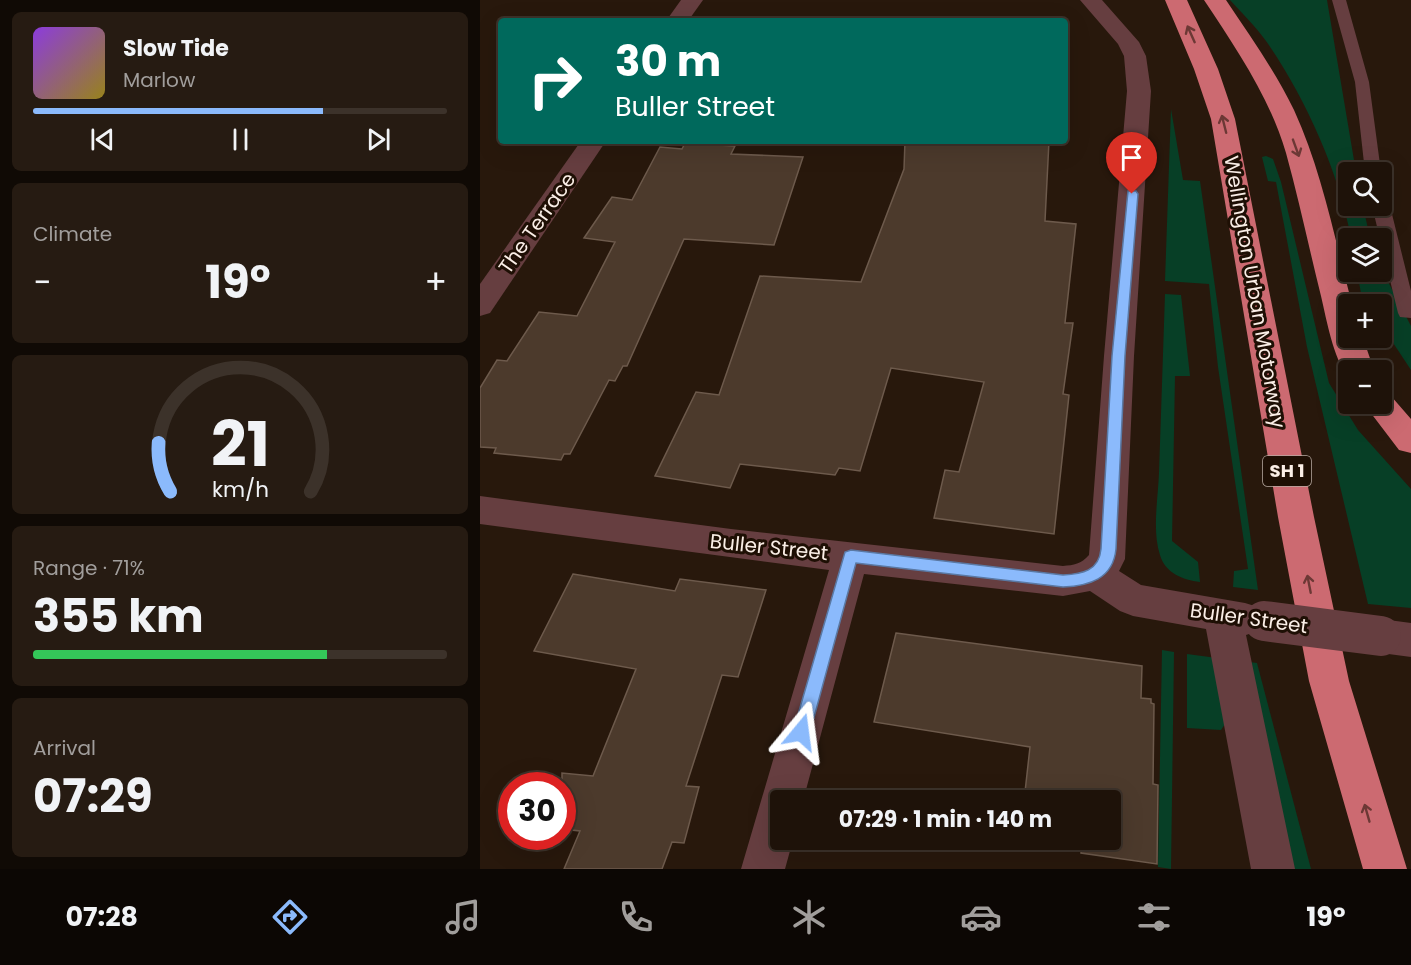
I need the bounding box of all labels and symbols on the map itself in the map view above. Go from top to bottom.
one-way arrow [1185,26,1196,44]
one-way arrow [1217,114,1229,133]
pin [1106,132,1157,194]
one-way arrow [1291,138,1302,157]
street label: Wellington Urban Motorway [1217,154,1293,430]
street label: The Terrace [492,167,582,279]
road number: SH 1 [1263,456,1311,486]
street label: Buller Street [709,527,829,567]
one-way arrow [1303,574,1314,594]
street label: Buller Street [1188,596,1310,640]
position arrow [769,700,833,764]
speed limit sign: 30 [498,772,576,850]
one-way arrow [1361,804,1372,823]

